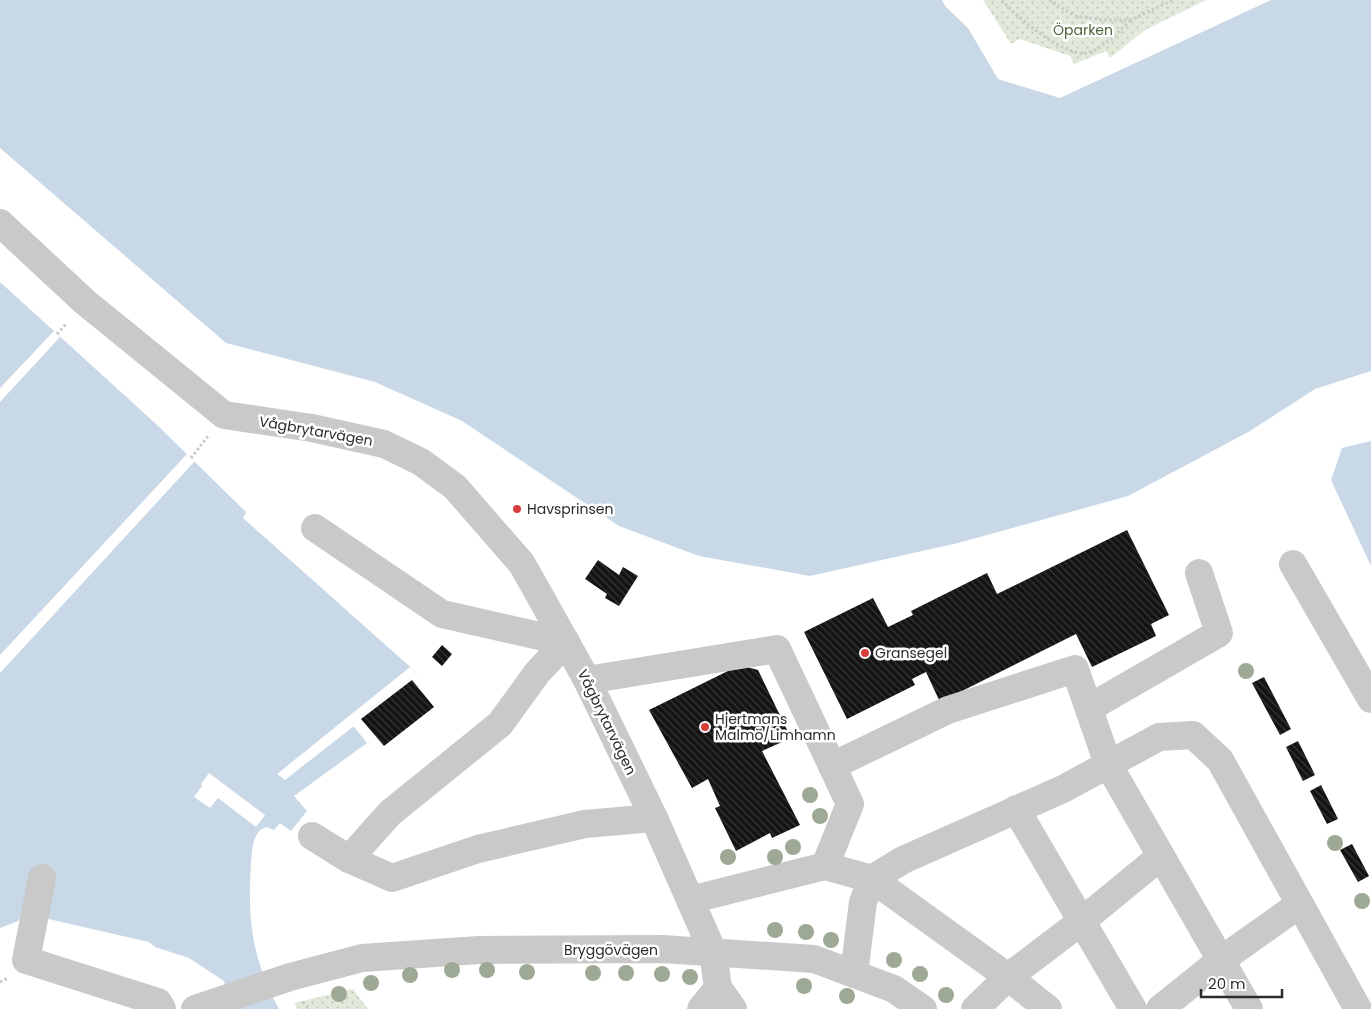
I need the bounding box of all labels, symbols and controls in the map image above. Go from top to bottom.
park label: Öparken [1053,20,1113,40]
street label: Vågbrytarvägen [258,411,374,451]
place label: Havsprinsen [527,499,613,519]
marker: Havsprinsen [511,503,523,515]
place label: Gransegel [875,643,947,663]
marker: Gransegel [859,647,871,659]
street label: Vågbrytarvägen [573,666,641,778]
place label: Hjertmans Malmö/Limhamn [715,709,836,745]
marker: Hjertmans Malmö/Limhamn [699,721,711,733]
street label: Bryggövägen [564,940,658,960]
scale bar [1201,966,1282,998]
text: 20 m [1208,973,1246,994]

